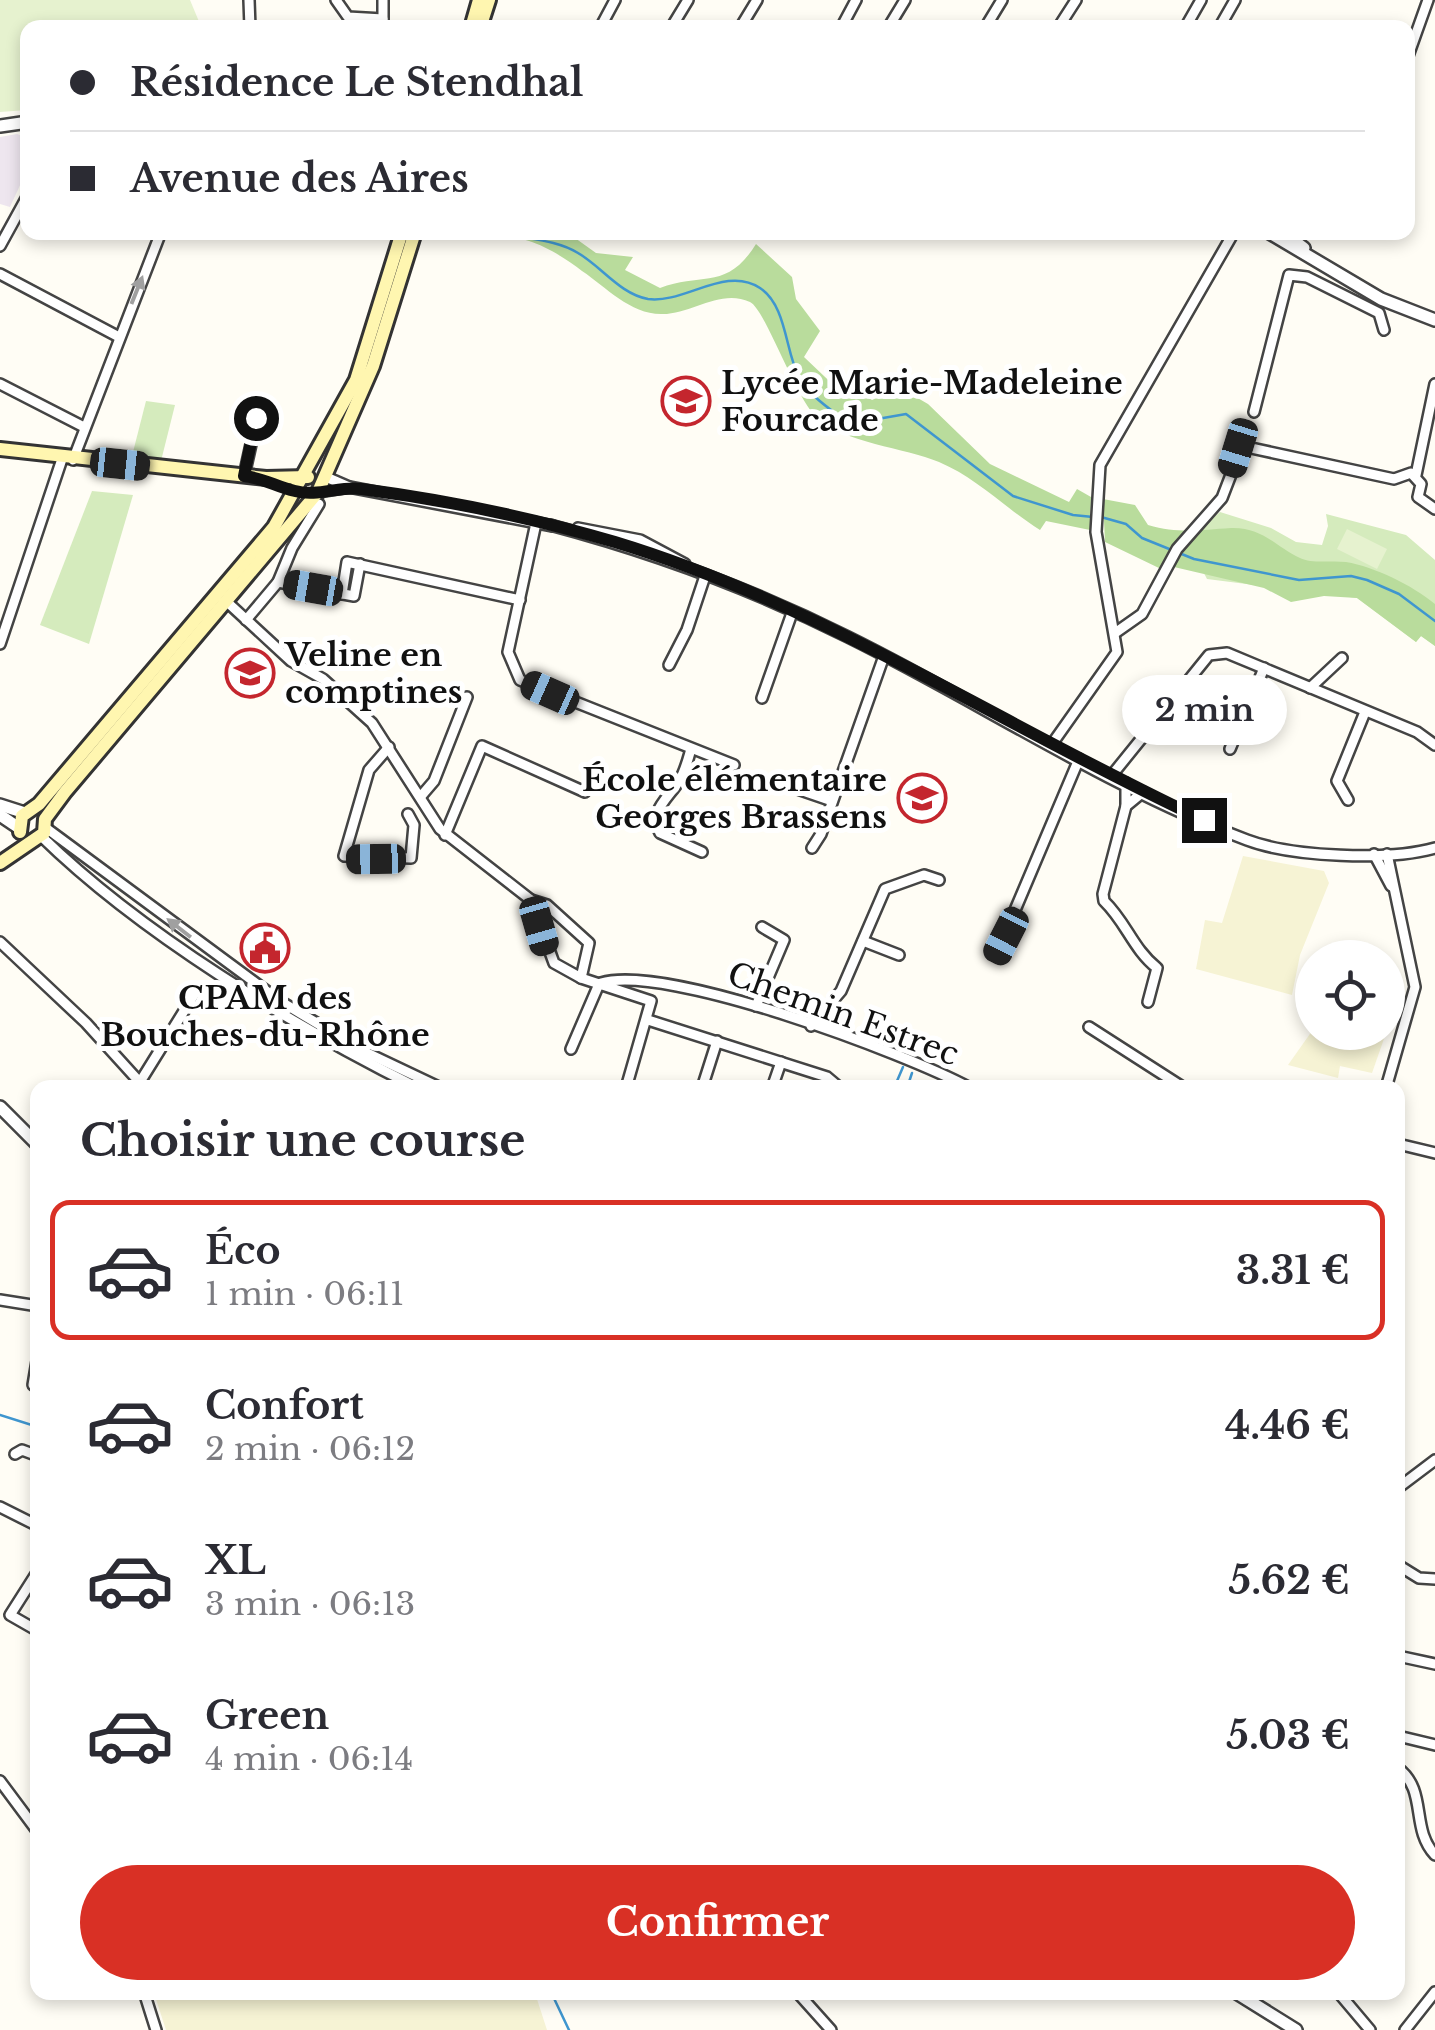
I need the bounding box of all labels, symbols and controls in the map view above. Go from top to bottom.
text: Résidence Le Stendhal [130,59,584,106]
text: Avenue des Aires [130,155,469,202]
one-way arrow [130,275,146,305]
place label: Lycée Marie-Madeleine Fourcade [721,363,1123,440]
school or university icon: Lycée Marie-Madeleine Fourcade [660,375,712,427]
route start [234,396,279,441]
car [1215,415,1261,481]
car [89,446,151,482]
car [281,568,345,608]
place label: Veline en comptines [284,635,463,712]
school or university icon: Veline en comptines [224,647,276,699]
car [516,667,584,719]
callout: 2 min [1122,675,1286,745]
text: 2 min [1155,690,1254,730]
place label: École élémentaire Georges Brassens [582,760,887,837]
school or university icon: École élémentaire Georges Brassens [896,772,948,824]
route end [1182,798,1227,843]
car [346,843,406,875]
car [516,893,562,959]
car [979,902,1033,970]
one-way arrow [166,918,192,939]
public building icon: CPAM des Bouches-du-Rhône [239,922,291,974]
map controls [1295,940,1405,1050]
button: locate [1295,940,1405,1050]
street label: Chemin Estrec [722,954,964,1074]
place label: CPAM des Bouches-du-Rhône [100,978,430,1055]
text: Choisir une course [80,1112,526,1168]
icon: car [85,1225,175,1315]
text: Éco [205,1227,281,1274]
text: 3.31 € [1236,1247,1350,1294]
text: 1 min · 06:11 [205,1274,404,1314]
icon: car [85,1380,175,1470]
text: Confort [205,1382,364,1429]
text: 4.46 € [1225,1402,1350,1449]
text: 2 min · 06:12 [205,1429,415,1469]
icon: car [85,1535,175,1625]
text: XL [205,1537,266,1584]
text: 5.62 € [1229,1557,1350,1604]
text: 3 min · 06:13 [205,1584,415,1624]
icon: car [85,1690,175,1780]
text: Green [205,1692,329,1739]
text: 5.03 € [1226,1712,1350,1759]
text: 4 min · 06:14 [205,1739,413,1779]
button: Confirmer [80,1865,1355,1980]

